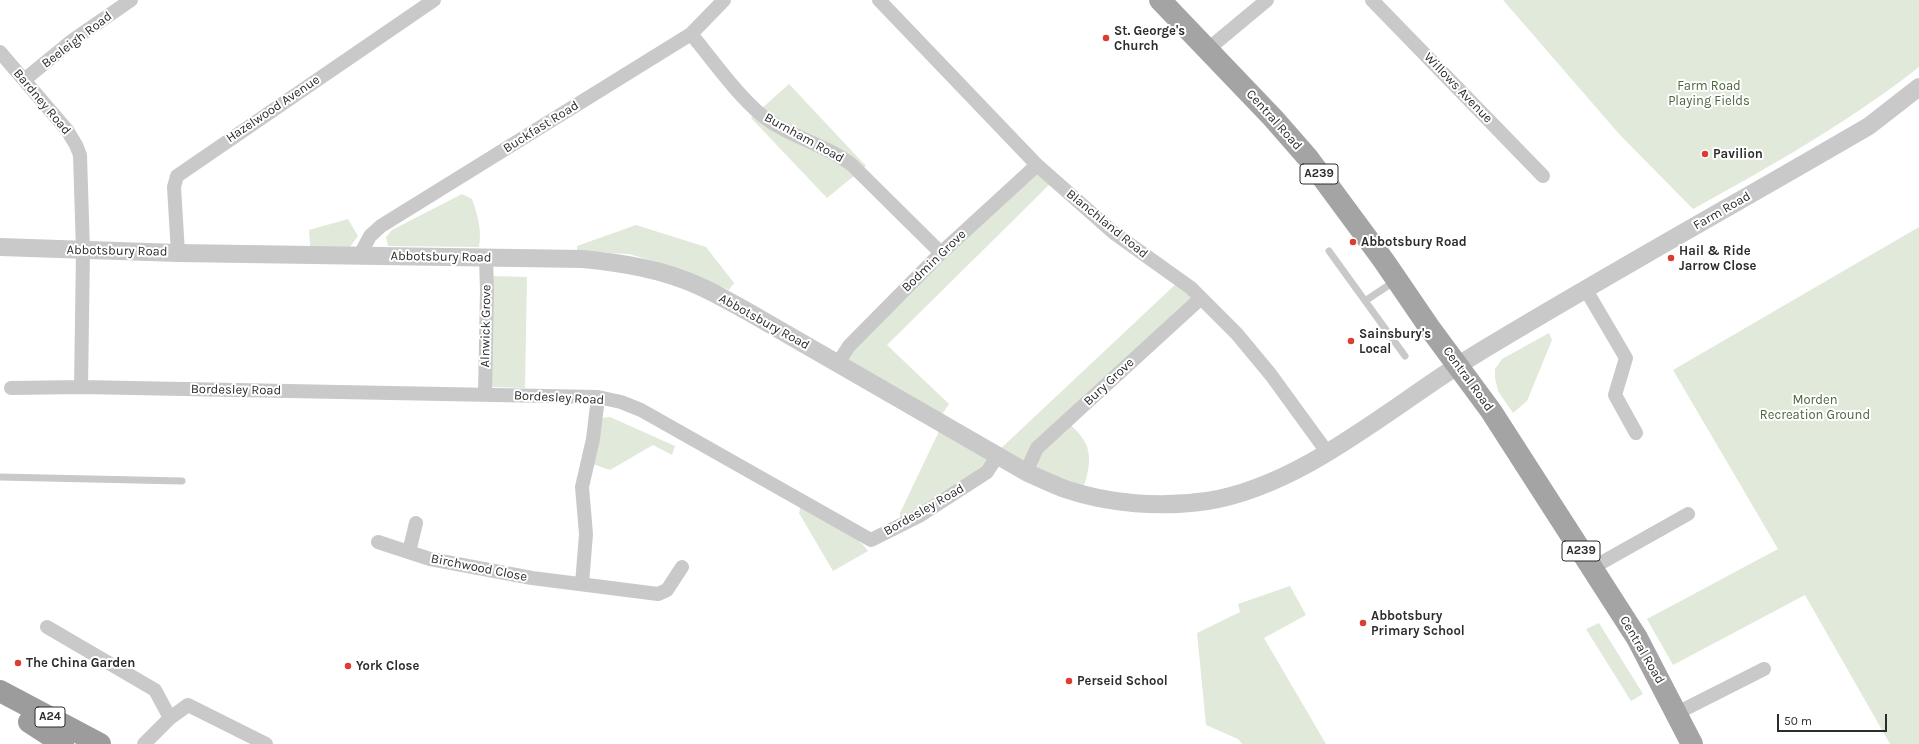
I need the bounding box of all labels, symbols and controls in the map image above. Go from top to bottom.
street label: Beeleigh Road [39,9,115,71]
place label: St. George's Church [1114,23,1185,54]
marker: St. George's Church [1101,33,1111,43]
street label: Willows Avenue [1420,49,1496,127]
street label: Bardney Road [10,66,74,138]
street label: Hazelwood Avenue [223,72,323,146]
park label: Farm Road Playing Fields [1668,78,1750,109]
street label: Central Road [1243,87,1305,153]
street label: Buckfast Road [500,98,582,156]
street label: Burnham Road [761,110,847,166]
place label: Pavilion [1713,146,1763,162]
marker: Pavilion [1700,149,1710,159]
road number: A239 [1300,164,1338,184]
street label: Blanchland Road [1063,186,1151,262]
street label: Farm Road [1691,188,1753,234]
street label: Bodmin Grove [899,226,969,296]
place label: Abbotsbury Road [1361,234,1467,250]
marker: Abbotsbury Road [1348,237,1358,247]
street label: Abbotsbury Road [66,242,168,260]
place label: Hail & Ride Jarrow Close [1679,243,1756,274]
street label: Abbotsbury Road [390,248,492,266]
marker: Hail & Ride Jarrow Close [1666,253,1676,263]
street label: Alnwick Grove [477,284,495,368]
street label: Abbotsbury Road [716,291,812,353]
place label: Sainsbury's Local [1359,326,1431,357]
marker: Sainsbury's Local [1346,336,1356,346]
street label: Central Road [1439,344,1497,414]
street label: Bury Grove [1081,355,1137,409]
street label: Bordesley Road [191,381,281,399]
street label: Bordesley Road [513,388,605,408]
park label: Morden Recreation Ground [1760,392,1870,423]
street label: Bordesley Road [881,481,967,539]
road number: A239 [1562,541,1600,561]
street label: Birchwood Close [429,551,529,585]
place label: Abbotsbury Primary School [1371,608,1465,639]
street label: Central Road [1616,613,1668,687]
marker: Abbotsbury Primary School [1358,618,1368,628]
place label: The China Garden [26,655,135,671]
marker: The China Garden [13,658,23,668]
place label: York Close [356,658,419,674]
marker: York Close [343,661,353,671]
place label: Perseid School [1077,673,1168,689]
marker: Perseid School [1064,676,1074,686]
scale bar [1779,706,1889,732]
road number: A24 [35,707,65,727]
text: 50 m [1784,714,1812,728]

